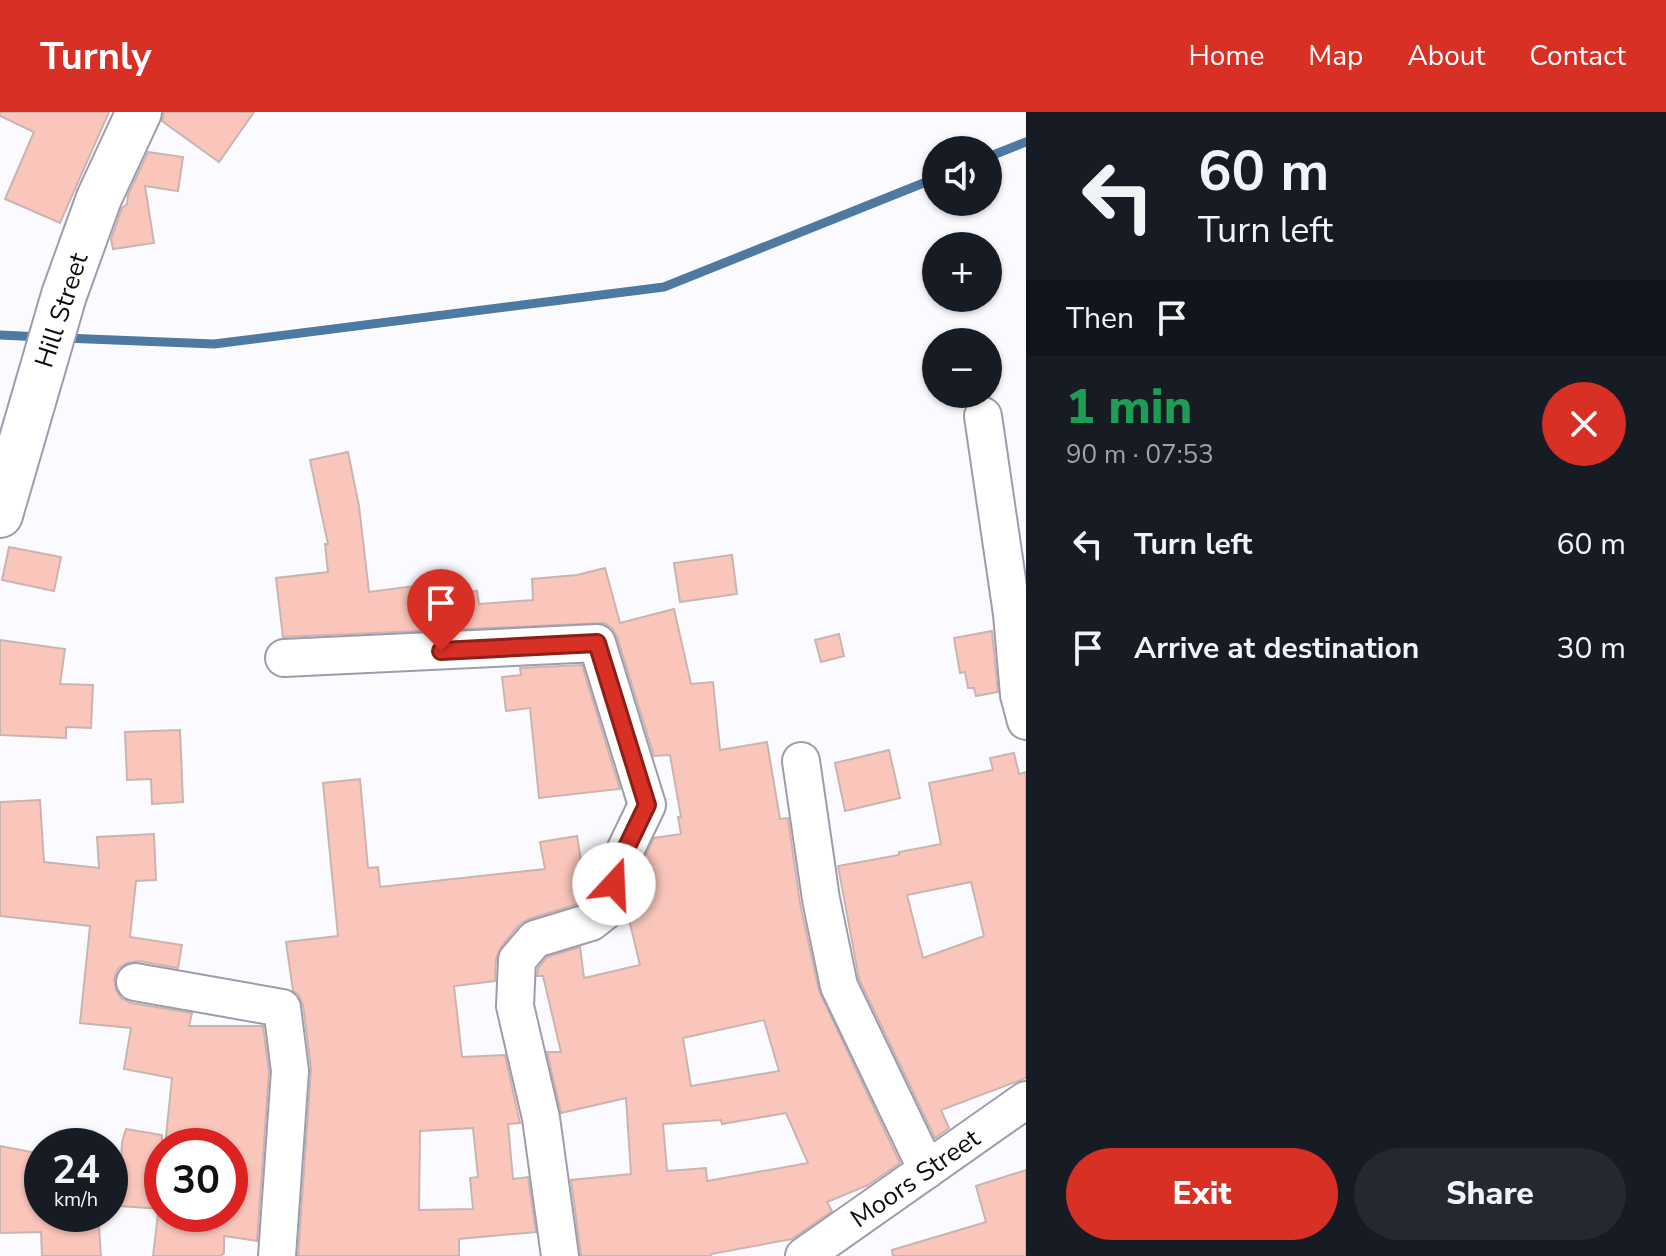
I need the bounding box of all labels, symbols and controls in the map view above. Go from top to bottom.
text: Turnly [40,31,152,82]
text: Home [1189,37,1264,75]
text: Map [1308,37,1363,75]
text: About [1407,37,1485,75]
text: Contact [1529,37,1626,75]
text: 60 m [1198,133,1329,210]
map controls [922,136,1002,408]
button: sound [922,136,1002,216]
icon: left [1066,144,1170,248]
text: Turn left [1198,206,1333,255]
button: + [922,232,1002,312]
street label: Hill Street [26,247,97,372]
icon: arrive [1150,296,1194,340]
text: Then [1066,298,1134,339]
button: − [922,328,1002,408]
text: 1 min [1066,374,1192,440]
button: close [1542,382,1626,466]
text: 90 m · 07:53 [1066,437,1214,472]
icon: left [1066,522,1110,566]
text: Turn left [1134,524,1252,565]
text: 60 m [1557,524,1626,565]
pin [407,569,475,651]
icon: arrive [419,581,463,625]
icon: arrive [1066,626,1110,670]
text: Arrive at destination [1134,628,1419,669]
text: 30 m [1557,628,1626,669]
position arrow [572,842,656,926]
street label: Moors Street [844,1120,988,1236]
speed limit sign: 30 [144,1128,248,1232]
text: 24 [52,1143,100,1197]
button: Exit [1066,1148,1338,1240]
button: Share [1354,1148,1626,1240]
text: km/h [54,1186,98,1213]

